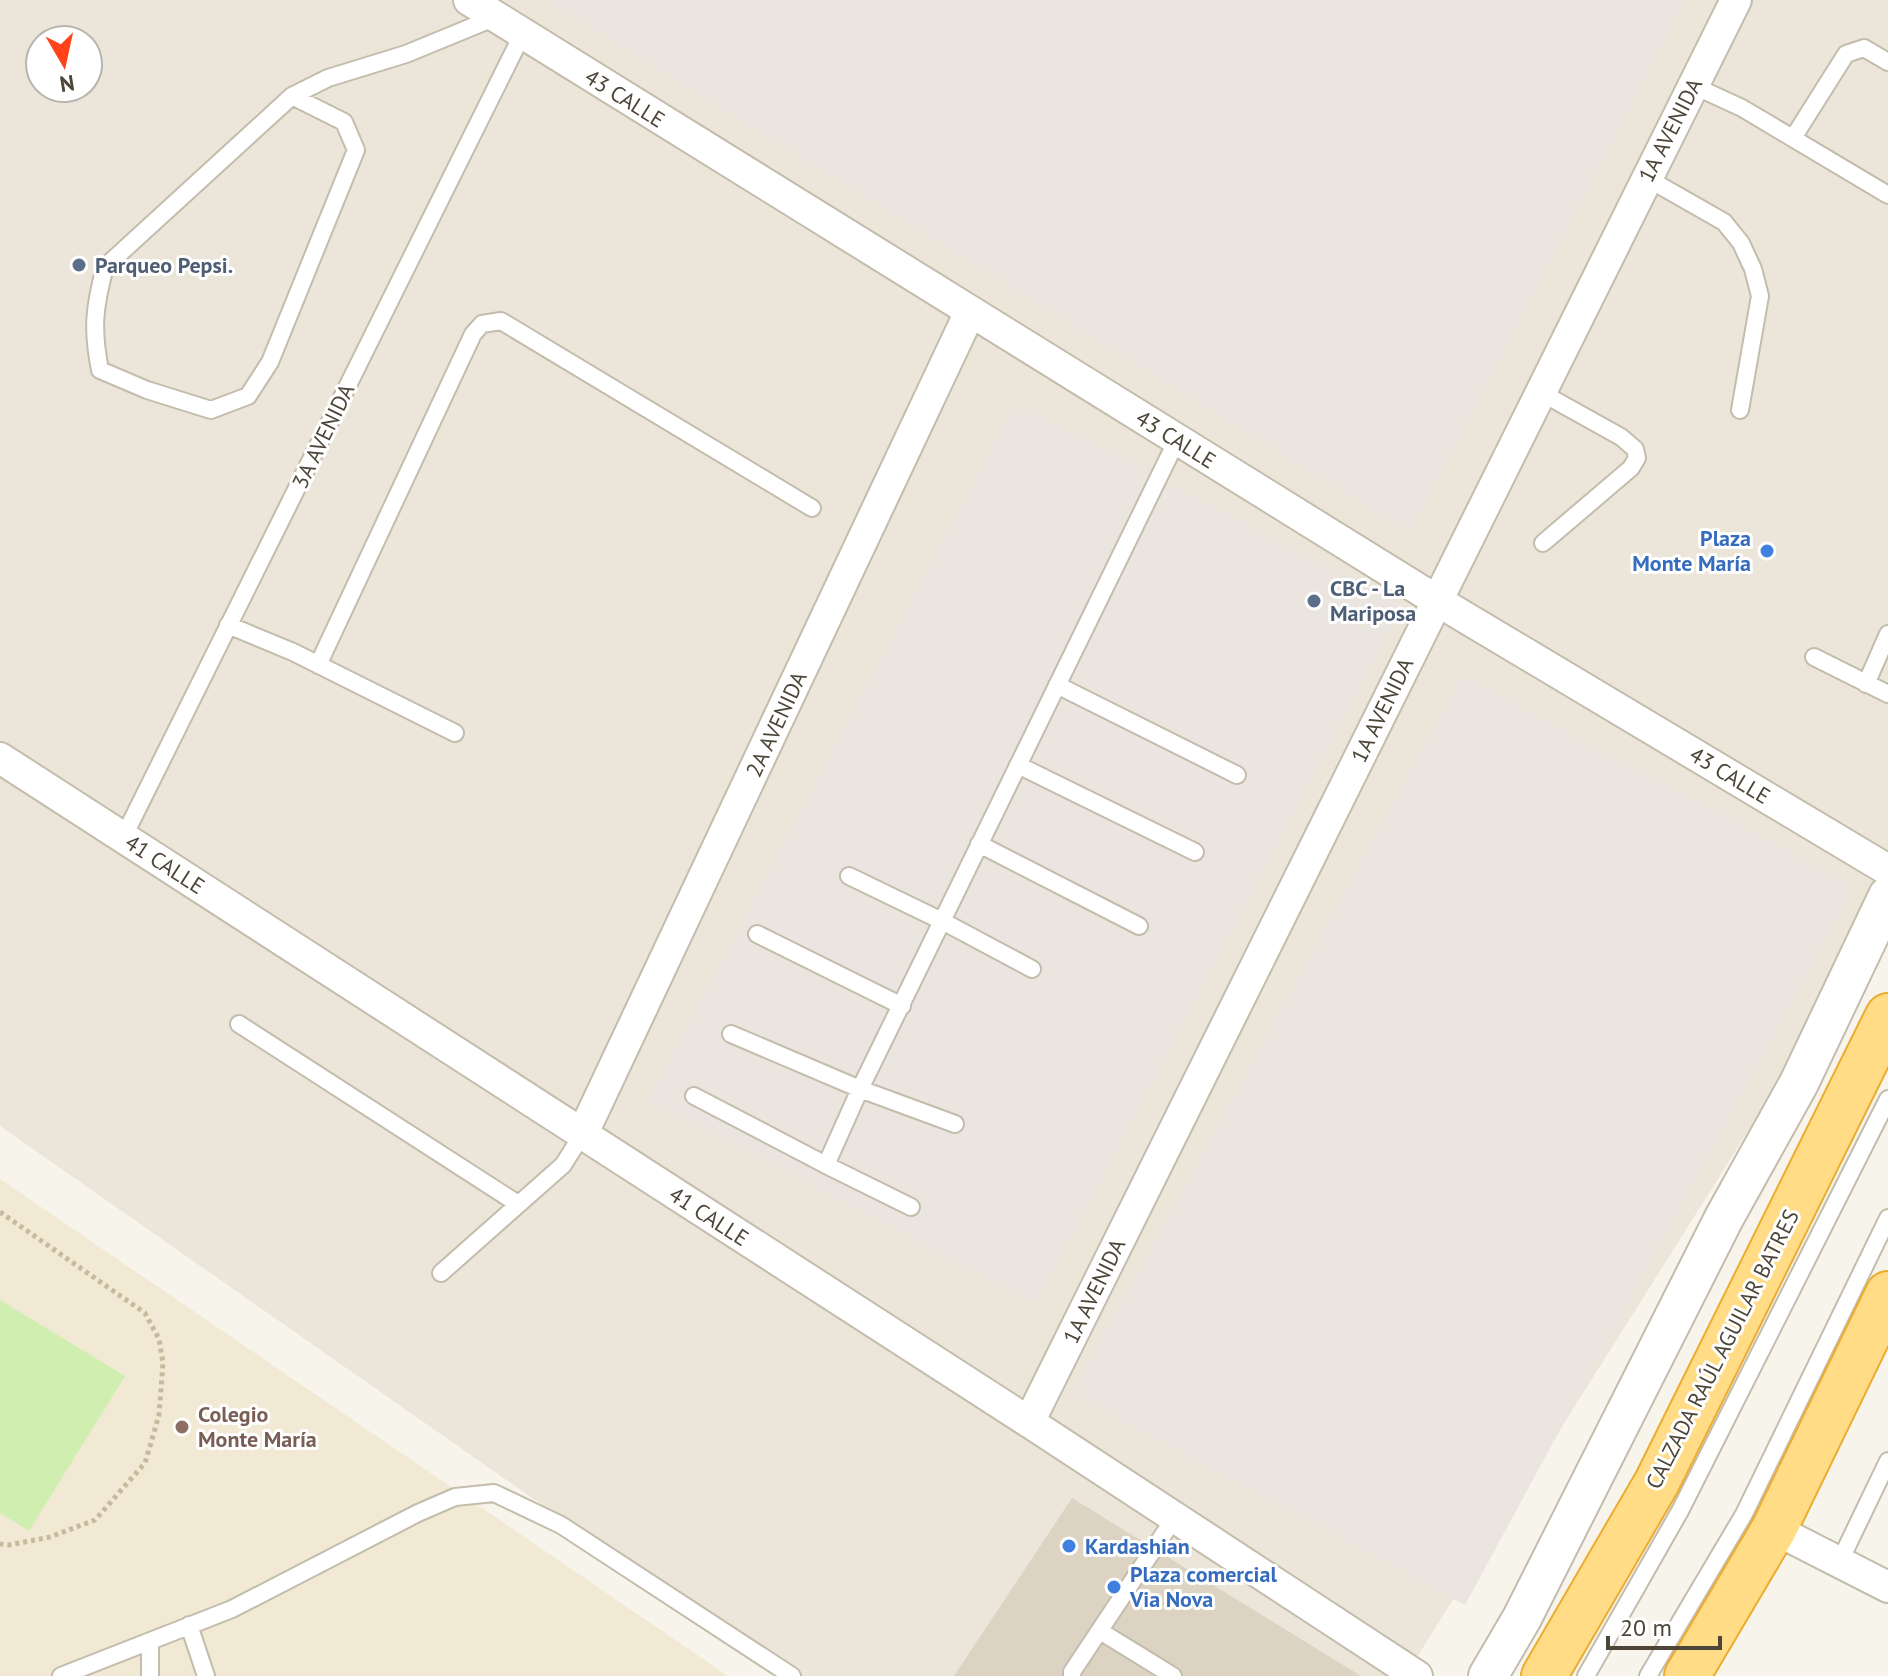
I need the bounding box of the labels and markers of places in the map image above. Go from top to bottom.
place label: Parqueo Pepsi. [95,251,233,279]
marker: Parqueo Pepsi. [70,256,88,274]
place label: Plaza Monte María [1632,524,1751,577]
marker: Plaza Monte María [1758,542,1776,560]
place label: CBC - La Mariposa [1330,574,1416,627]
marker: CBC - La Mariposa [1305,592,1323,610]
place label: Colegio Monte María [198,1400,317,1453]
marker: Colegio Monte María [173,1418,191,1436]
place label: Kardashian [1085,1532,1190,1560]
marker: Kardashian [1060,1537,1078,1555]
place label: Plaza comercial Via Nova [1129,1560,1277,1613]
marker: Plaza comercial Via Nova [1105,1578,1123,1596]

